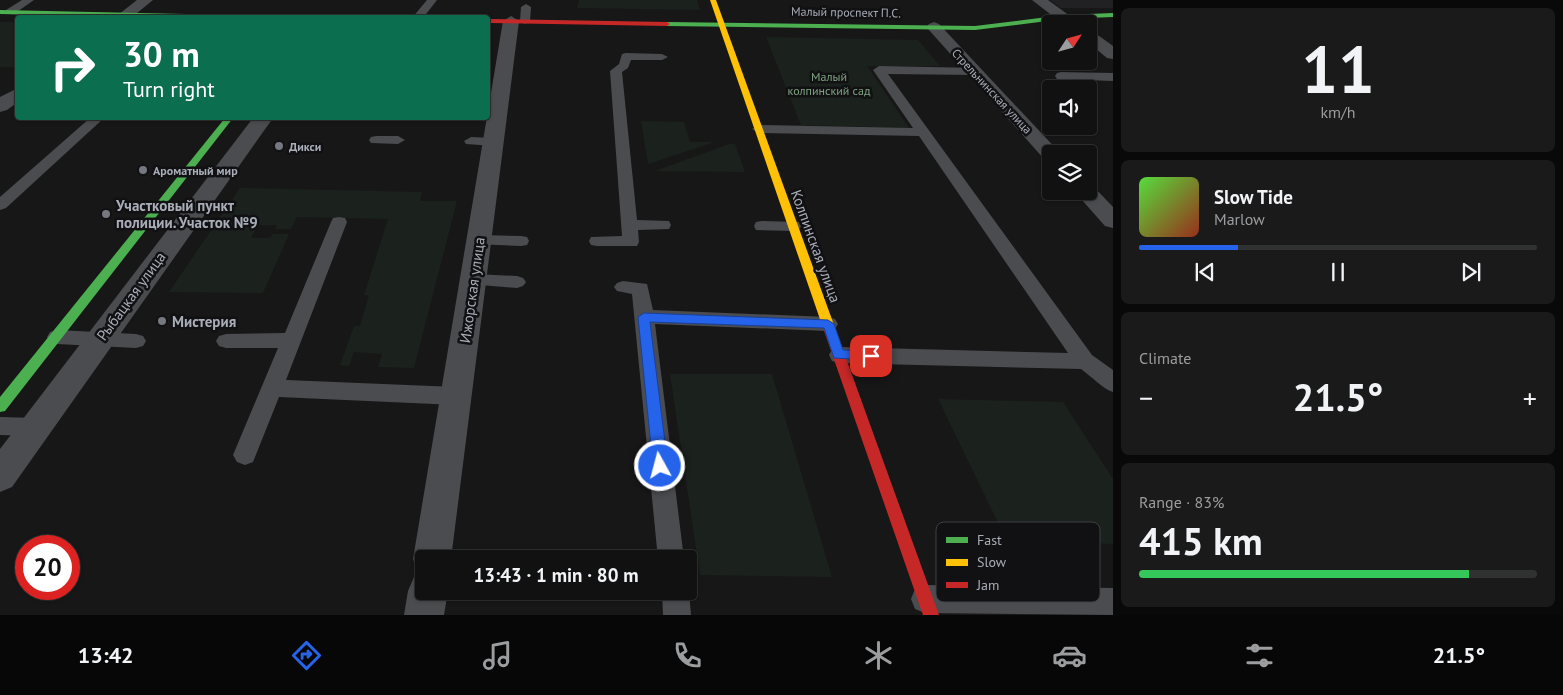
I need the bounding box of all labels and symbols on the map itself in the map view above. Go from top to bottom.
street label: Малый проспект П.С. [791,4,901,20]
north arrow [1042,15,1098,70]
street label: Стрельнинская улица [949,45,1035,137]
park label: Малый колпинский сад [788,69,871,98]
place label: Дикси [289,139,321,154]
marker: Дикси [273,140,285,152]
place label: Ароматный мир [153,163,238,178]
marker: Ароматный мир [137,164,149,176]
street label: Колпинская улица [787,187,845,305]
place label: Участковый пункт полиции. Участок №9 [115,196,258,232]
marker: Участковый пункт полиции. Участок №9 [100,208,112,220]
street label: Ижорская улица [455,236,489,344]
street label: Рыбацкая улица [92,248,170,344]
place label: Мистерия [172,312,236,331]
marker: Мистерия [156,315,168,327]
pin [850,335,892,377]
position arrow [633,439,685,491]
legend [936,522,1100,602]
text: Fast [977,531,1002,549]
speed limit sign: 20 [15,535,80,600]
text: Slow [977,553,1007,571]
text: Jam [976,576,999,594]

